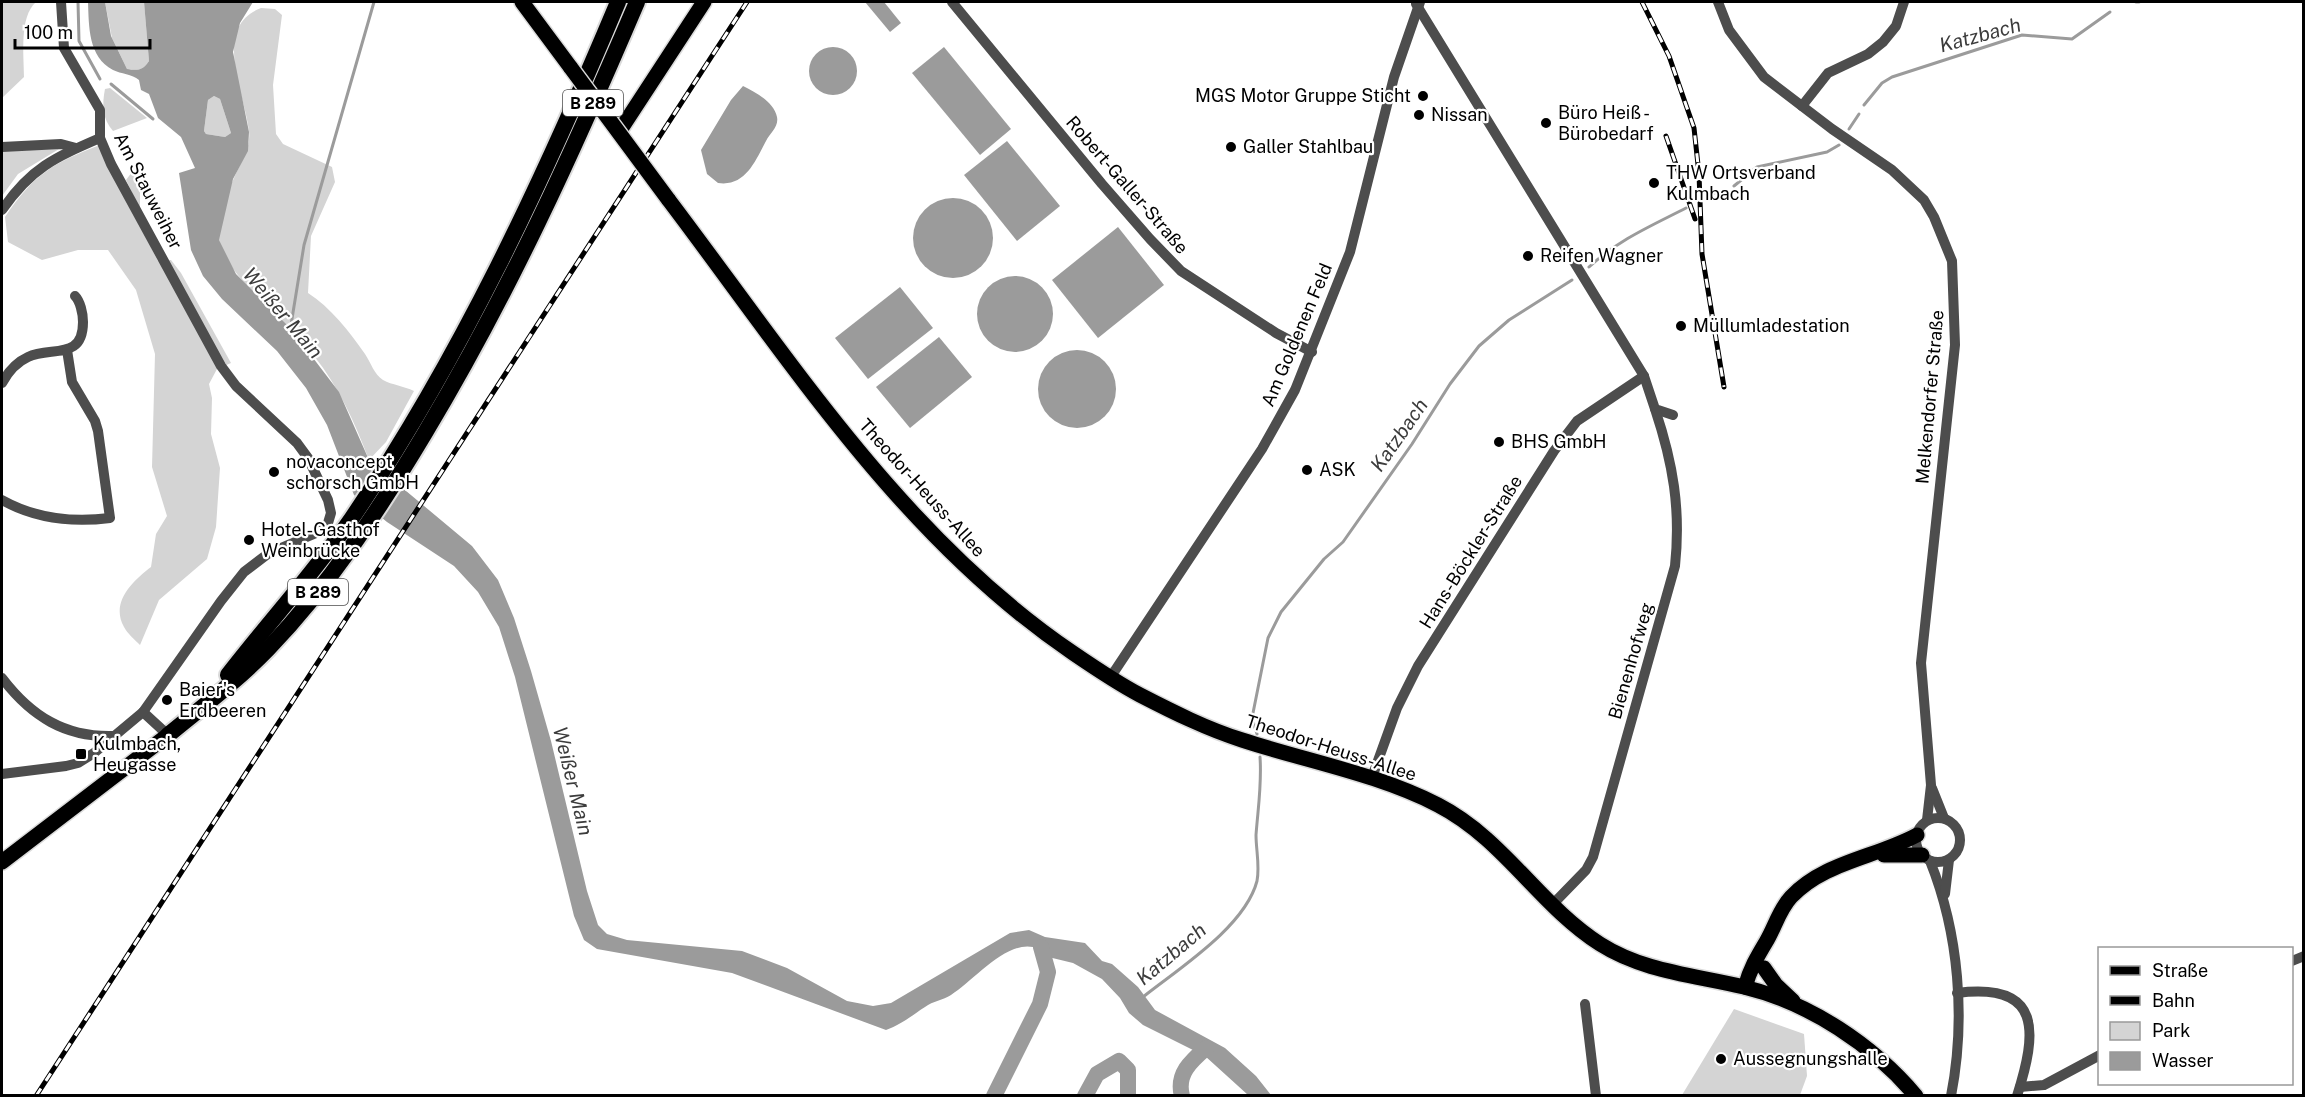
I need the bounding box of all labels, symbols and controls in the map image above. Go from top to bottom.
scale bar [15,12,150,50]
water label: Katzbach [1936,13,2024,57]
text: 100 m [24,22,73,43]
place label: MGS Motor Gruppe Sticht [1195,85,1411,106]
marker: MGS Motor Gruppe Sticht [1416,89,1430,103]
road number: B 289 [563,90,623,116]
place label: Büro Heiß - Bürobedarf [1558,102,1654,144]
place label: Nissan [1431,104,1488,125]
marker: Nissan [1412,108,1426,122]
street label: Robert-Galler-Straße [1062,112,1193,258]
marker: Büro Heiß - Bürobedarf [1539,116,1553,130]
street label: Am Stauweiher [110,129,187,253]
place label: Galler Stahlbau [1243,136,1373,157]
marker: Galler Stahlbau [1224,140,1238,154]
place label: THW Ortsverband Kulmbach [1666,162,1816,204]
marker: THW Ortsverband Kulmbach [1647,176,1661,190]
place label: Reifen Wagner [1540,245,1663,266]
marker: Reifen Wagner [1521,249,1535,263]
street label: Am Goldenen Feld [1257,260,1336,410]
water label: Weißer Main [238,263,328,363]
street label: Melkendorfer Straße [1911,309,1948,485]
place label: Müllumladestation [1693,315,1850,336]
marker: Müllumladestation [1674,319,1688,333]
water label: Katzbach [1365,394,1433,476]
street label: Theodor-Heuss-Allee [855,414,990,561]
place label: BHS GmbH [1511,431,1607,452]
marker: BHS GmbH [1492,435,1506,449]
place label: novaconcept schorsch GmbH [286,451,419,493]
place label: ASK [1319,459,1356,480]
marker: ASK [1300,463,1314,477]
marker: novaconcept schorsch GmbH [267,465,281,479]
street label: Hans-Böckler-Straße [1415,471,1526,632]
place label: Hotel-Gasthof Weinbrücke [261,519,380,561]
marker: Hotel-Gasthof Weinbrücke [242,533,256,547]
road number: B 289 [288,579,348,605]
street label: Bienenhofweg [1604,600,1657,722]
place label: Baier's Erdbeeren [179,679,266,721]
marker: Baier's Erdbeeren [160,693,174,707]
street label: Theodor-Heuss-Allee [1243,710,1419,785]
water label: Weißer Main [548,724,598,838]
place label: Kulmbach, Heugasse [93,733,181,775]
marker: Kulmbach, Heugasse [74,747,88,761]
water label: Katzbach [1131,918,1211,990]
legend [2098,947,2293,1085]
text: Straße [2152,960,2208,981]
text: Bahn [2152,990,2195,1011]
text: Park [2152,1020,2190,1041]
place label: Aussegnungshalle [1733,1048,1888,1069]
text: Wasser [2152,1050,2214,1071]
marker: Aussegnungshalle [1714,1052,1728,1066]

